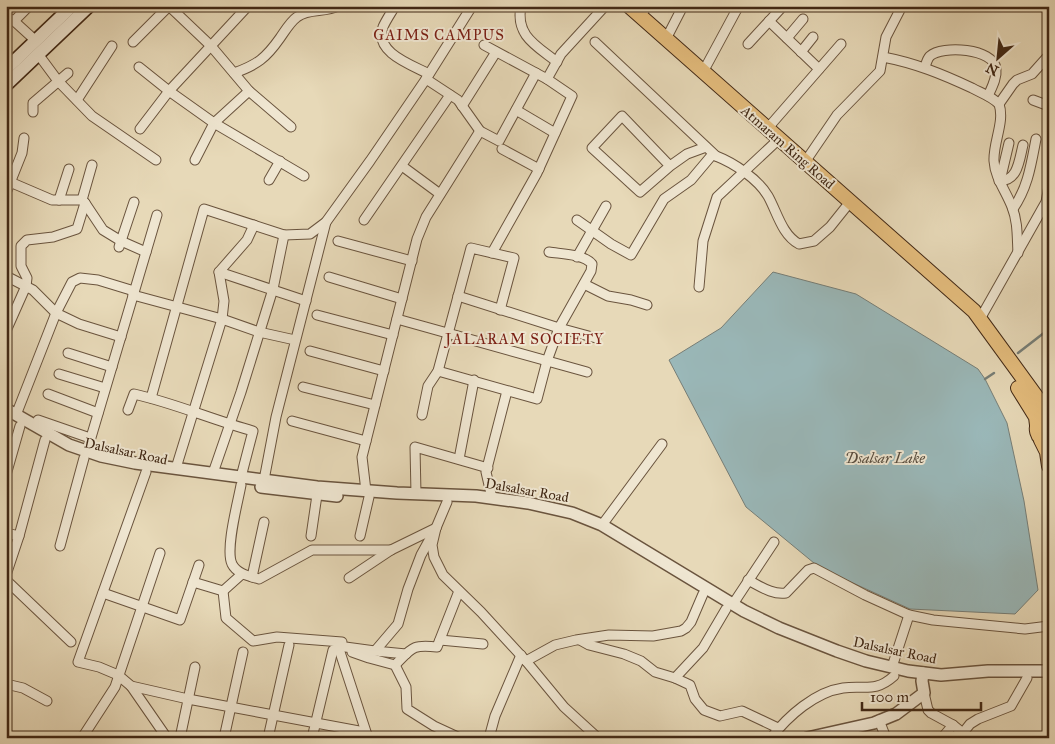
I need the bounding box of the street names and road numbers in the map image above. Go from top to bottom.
street label: Atmaram Ring Road [737,101,838,193]
street label: Dalsalsar Road [83,434,169,469]
street label: Dalsalsar Road [484,475,570,506]
street label: Dalsalsar Road [852,633,938,668]

